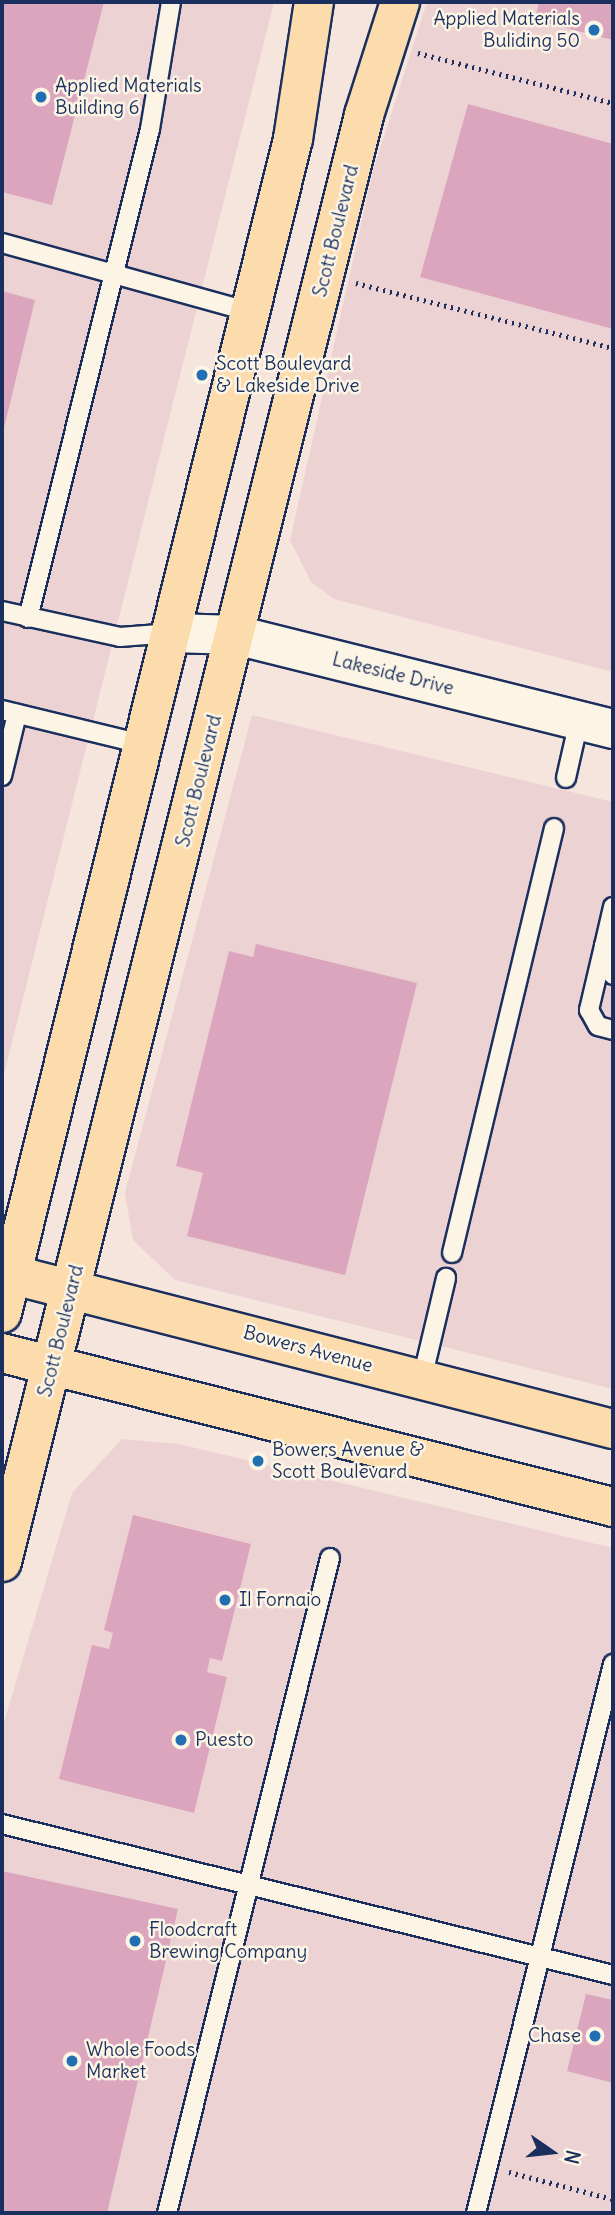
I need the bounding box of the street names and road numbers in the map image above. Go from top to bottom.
street label: Scott Boulevard [309,163,363,299]
street label: Lakeside Drive [330,648,456,700]
street label: Scott Boulevard [172,713,226,849]
street label: Scott Boulevard [34,1263,88,1399]
street label: Bowers Avenue [241,1321,375,1377]

